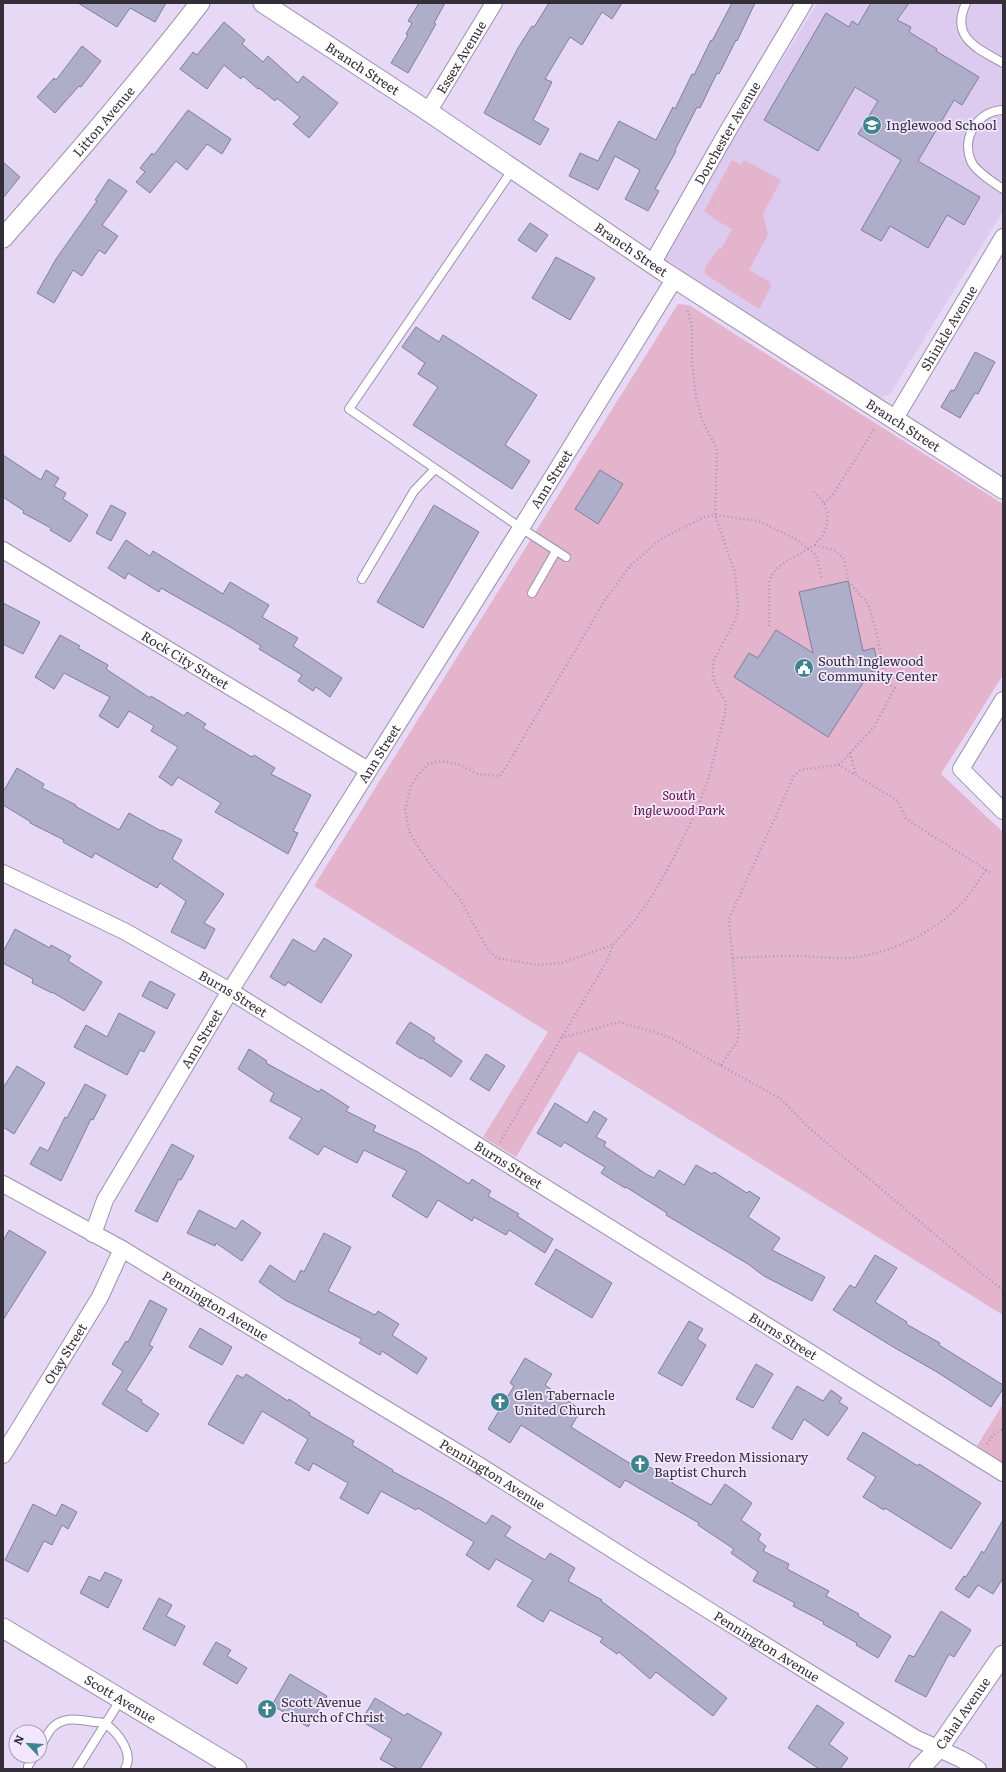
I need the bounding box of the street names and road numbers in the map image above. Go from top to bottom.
street label: Essex Avenue [431,17,490,97]
street label: Branch Street [322,37,404,100]
street label: Dorchester Avenue [689,77,765,188]
street label: Litton Avenue [68,82,139,161]
street label: Branch Street [591,217,672,281]
street label: Shinkle Avenue [915,281,981,374]
street label: Branch Street [863,394,945,456]
street label: Ann Street [525,445,577,512]
street label: Rock City Street [138,626,234,694]
street label: Ann Street [353,720,405,786]
street label: Burns Street [195,965,272,1022]
street label: Ann Street [176,1005,227,1072]
street label: Burns Street [471,1136,547,1193]
street label: Pennington Avenue [159,1266,273,1345]
street label: Burns Street [746,1307,822,1364]
street label: Otay Street [39,1318,91,1388]
street label: Pennington Avenue [436,1434,549,1514]
street label: Pennington Avenue [710,1606,824,1686]
street label: Scott Avenue [81,1669,160,1727]
street label: Cahal Avenue [931,1673,994,1753]

